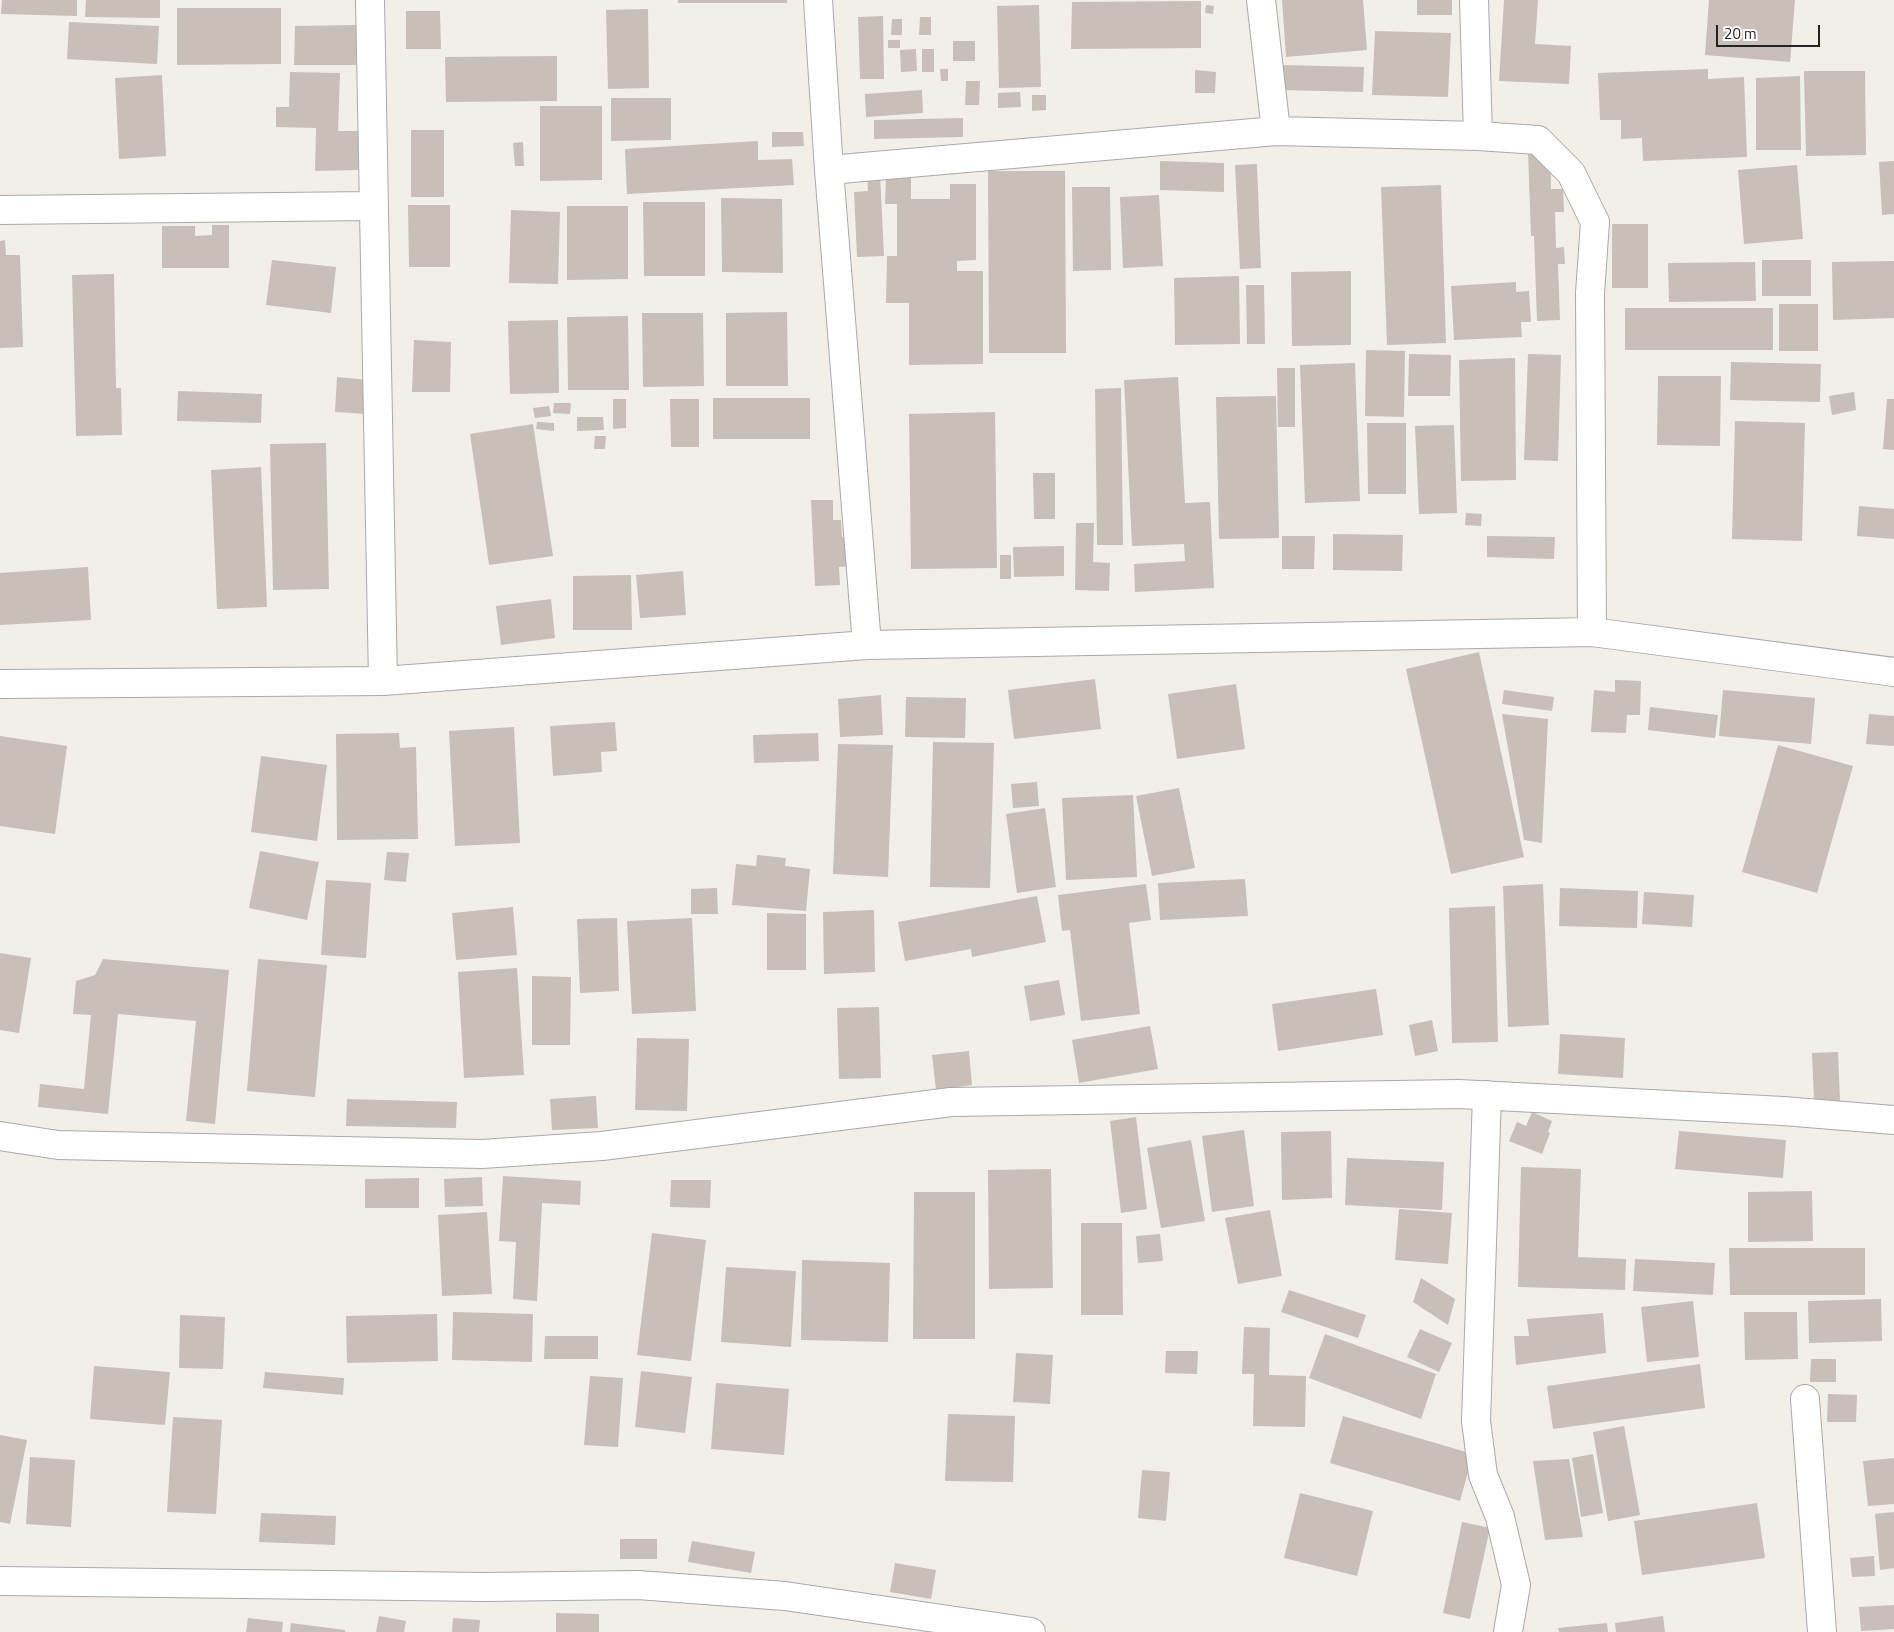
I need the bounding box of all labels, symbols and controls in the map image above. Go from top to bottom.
scale bar [1719,15,1823,47]
text: 20 m [1724,22,1757,45]

